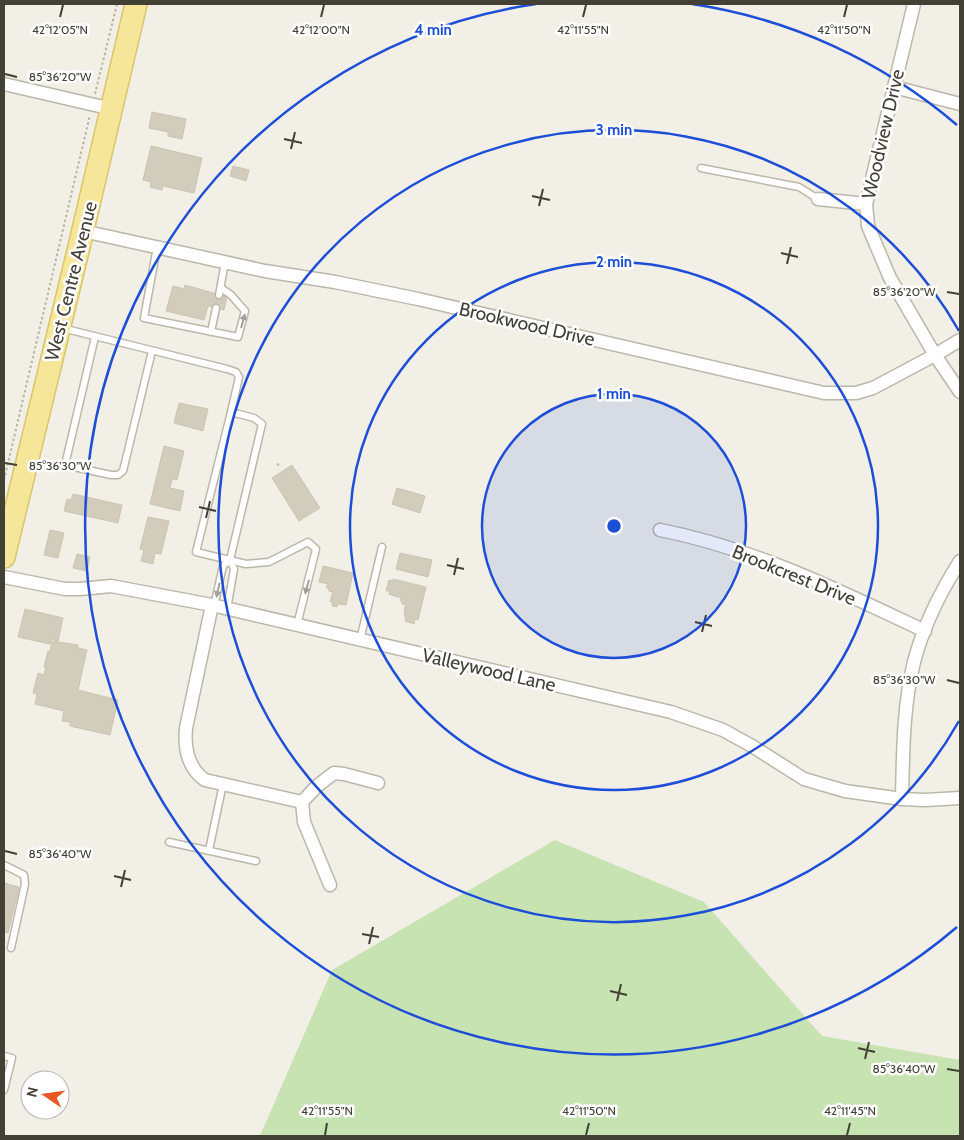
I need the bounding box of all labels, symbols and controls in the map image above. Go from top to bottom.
text: 4 min [414,21,452,39]
text: 42°12'05"N [32,22,88,37]
text: 42°12'00"N [292,22,350,37]
text: 42°11'55"N [557,22,609,37]
text: 42°11'50"N [817,22,871,37]
street label: Woodview Drive [857,67,909,201]
text: 85°36'20"W [29,69,92,84]
text: 3 min [596,121,632,139]
street label: West Centre Avenue [40,199,102,363]
text: 2 min [596,253,632,271]
text: 85°36'20"W [873,284,936,299]
street label: Brookwood Drive [457,297,597,351]
one-way arrow [239,313,247,328]
text: 1 min [597,385,631,403]
text: 85°36'30"W [29,458,92,473]
centre of rings [605,517,623,535]
street label: Brookcrest Drive [729,540,859,610]
one-way arrow [303,579,311,594]
one-way arrow [214,583,222,598]
street label: Valleywood Lane [420,643,558,697]
text: 85°36'30"W [873,672,936,687]
text: 85°36'40"W [29,846,92,861]
text: 85°36'40"W [873,1061,936,1076]
north arrow [20,1070,70,1120]
text: N [22,1085,42,1099]
text: 42°11'55"N [301,1103,353,1118]
text: 42°11'50"N [562,1103,616,1118]
text: 42°11'45"N [824,1103,876,1118]

